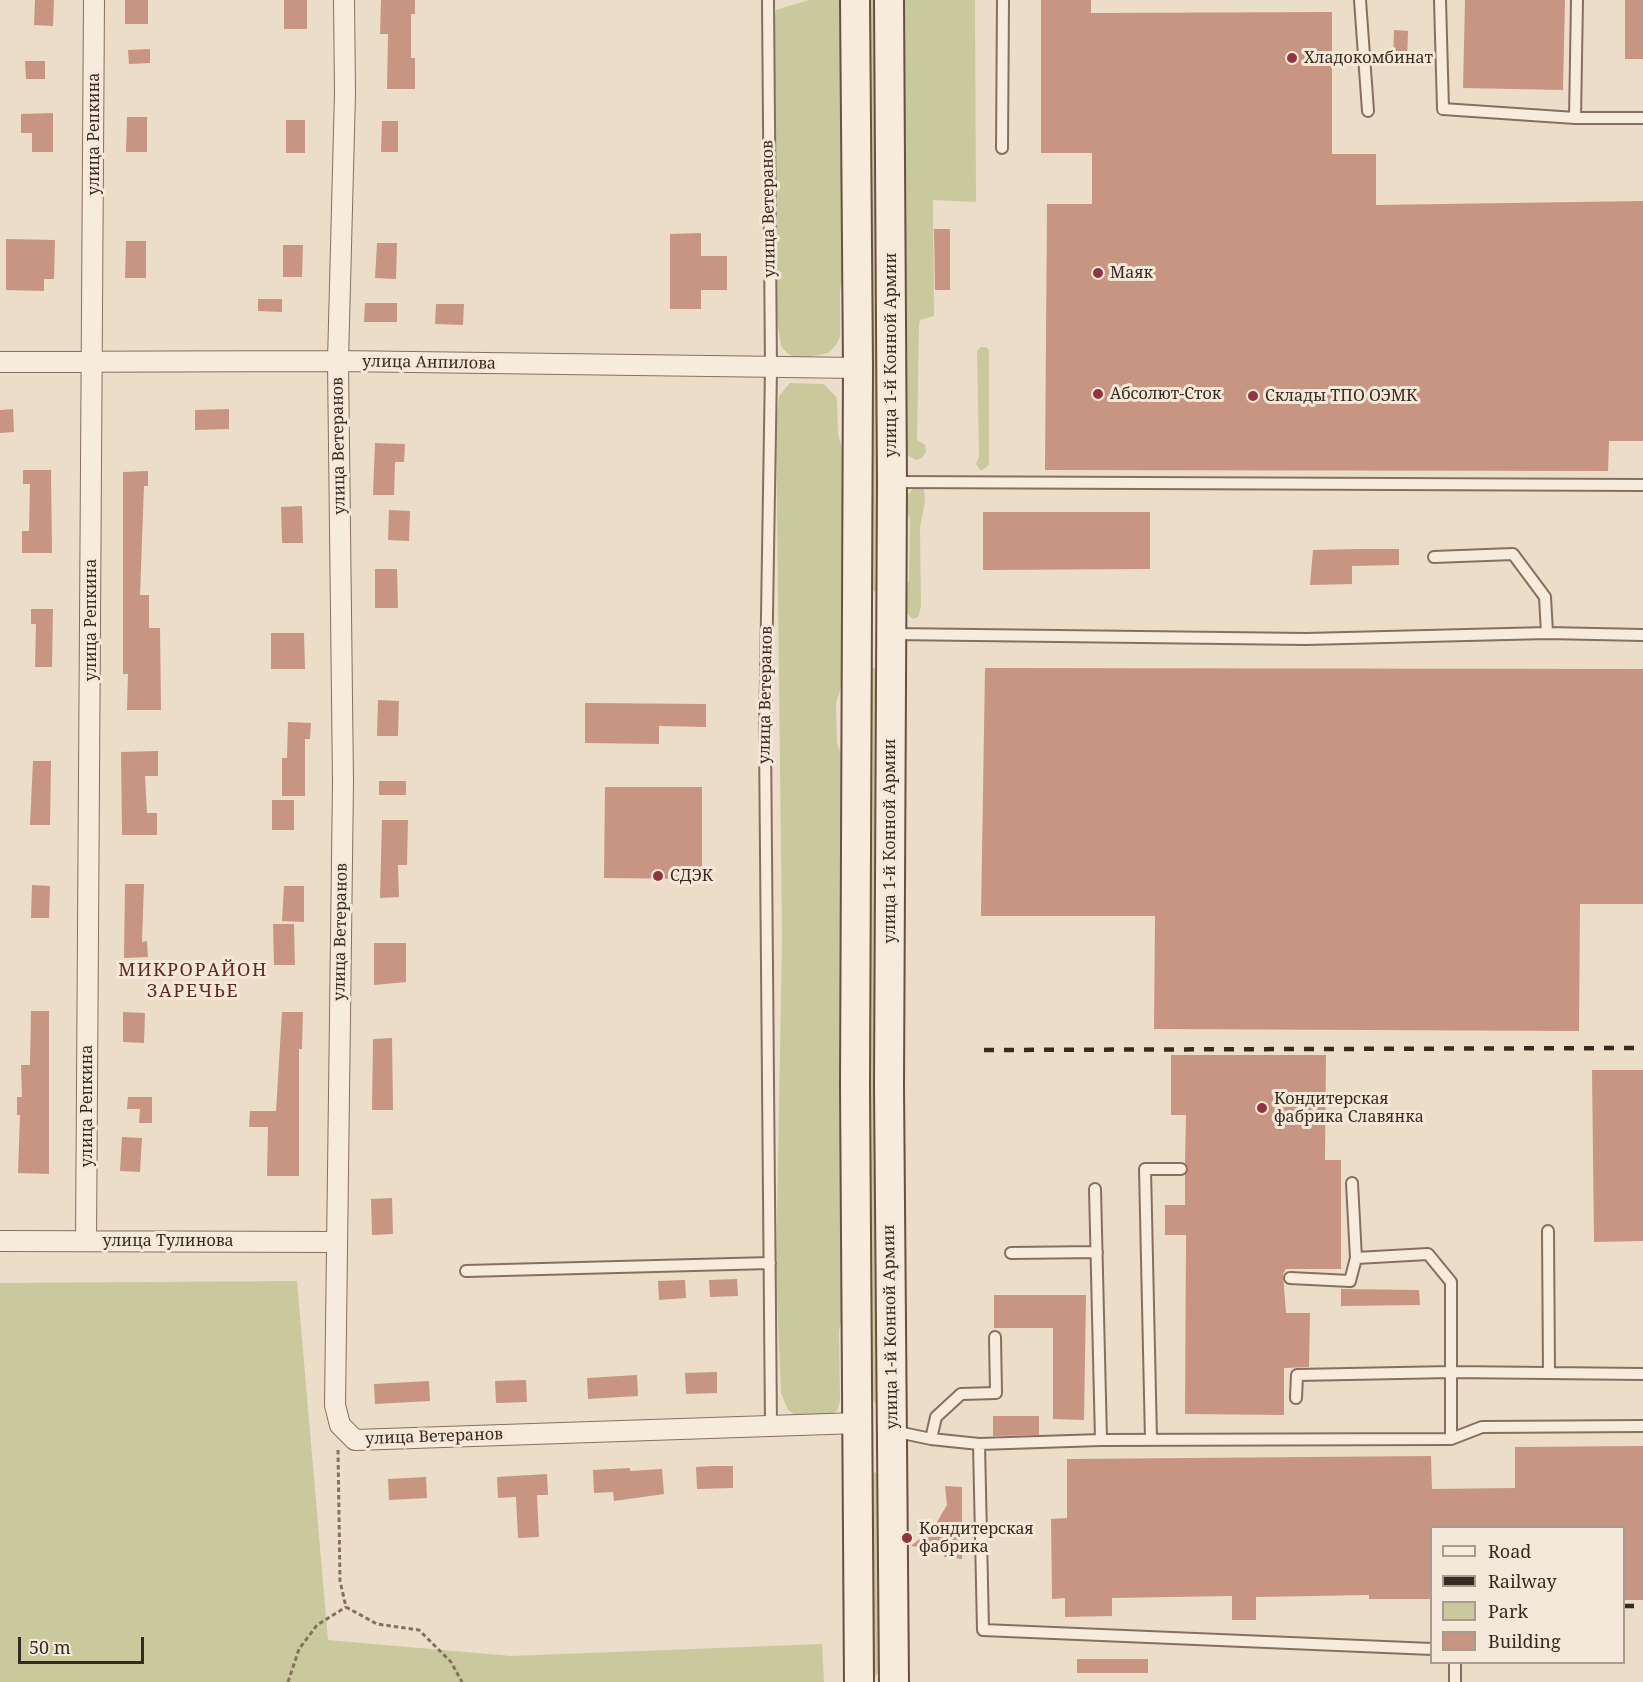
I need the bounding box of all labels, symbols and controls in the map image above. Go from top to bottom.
place label: Хладокомбинат [1304,48,1433,68]
marker: Хладокомбинат [1285,51,1299,65]
street label: улица Репкина [84,73,104,195]
street label: улица Ветеранов [758,140,780,278]
street label: улица 1-й Конной Армии [881,253,901,457]
place label: Маяк [1110,263,1153,283]
marker: Маяк [1091,266,1105,280]
street label: улица Анпилова [362,352,496,374]
street label: улица Ветеранов [328,377,350,515]
place label: Абсолют-Сток [1110,384,1221,404]
place label: Склады ТПО ОЭМК [1265,386,1417,406]
marker: Абсолют-Сток [1091,387,1105,401]
marker: Склады ТПО ОЭМК [1246,389,1260,403]
street label: улица Репкина [81,559,101,681]
street label: улица Ветеранов [755,626,777,764]
street label: улица 1-й Конной Армии [880,739,900,943]
street label: улица Ветеранов [330,863,352,1001]
place label: СДЭК [670,866,713,886]
marker: СДЭК [651,869,665,883]
district label: МИКРОРАЙОН ЗАРЕЧЬЕ [118,960,268,1002]
street label: улица Репкина [77,1045,97,1167]
place label: Кондитерская фабрика Славянка [1274,1089,1424,1127]
marker: Кондитерская фабрика Славянка [1255,1101,1269,1115]
street label: улица 1-й Конной Армии [880,1224,902,1430]
street label: улица Тулинова [102,1231,234,1251]
street label: улица Ветеранов [365,1425,503,1449]
place label: Кондитерская фабрика [919,1519,1034,1557]
legend [1430,1526,1625,1664]
marker: Кондитерская фабрика [900,1531,914,1545]
text: Road [1488,1539,1531,1563]
text: Railway [1488,1569,1557,1593]
text: Park [1488,1599,1528,1623]
scale bar [21,1625,147,1663]
text: Building [1488,1629,1561,1653]
text: 50 m [29,1635,71,1659]

